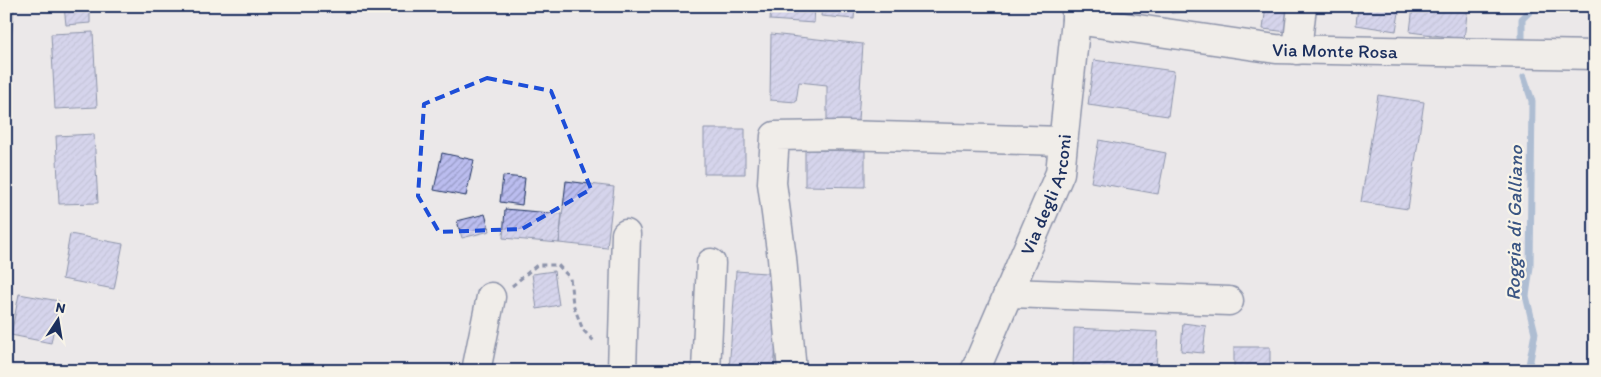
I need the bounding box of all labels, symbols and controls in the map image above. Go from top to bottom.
street label: Via Monte Rosa [1272,38,1398,63]
street label: Via degli Arconi [1015,133,1076,259]
water label: Roggia di Galliano [1501,144,1527,301]
north arrow [32,294,82,344]
text: N [54,298,67,317]

